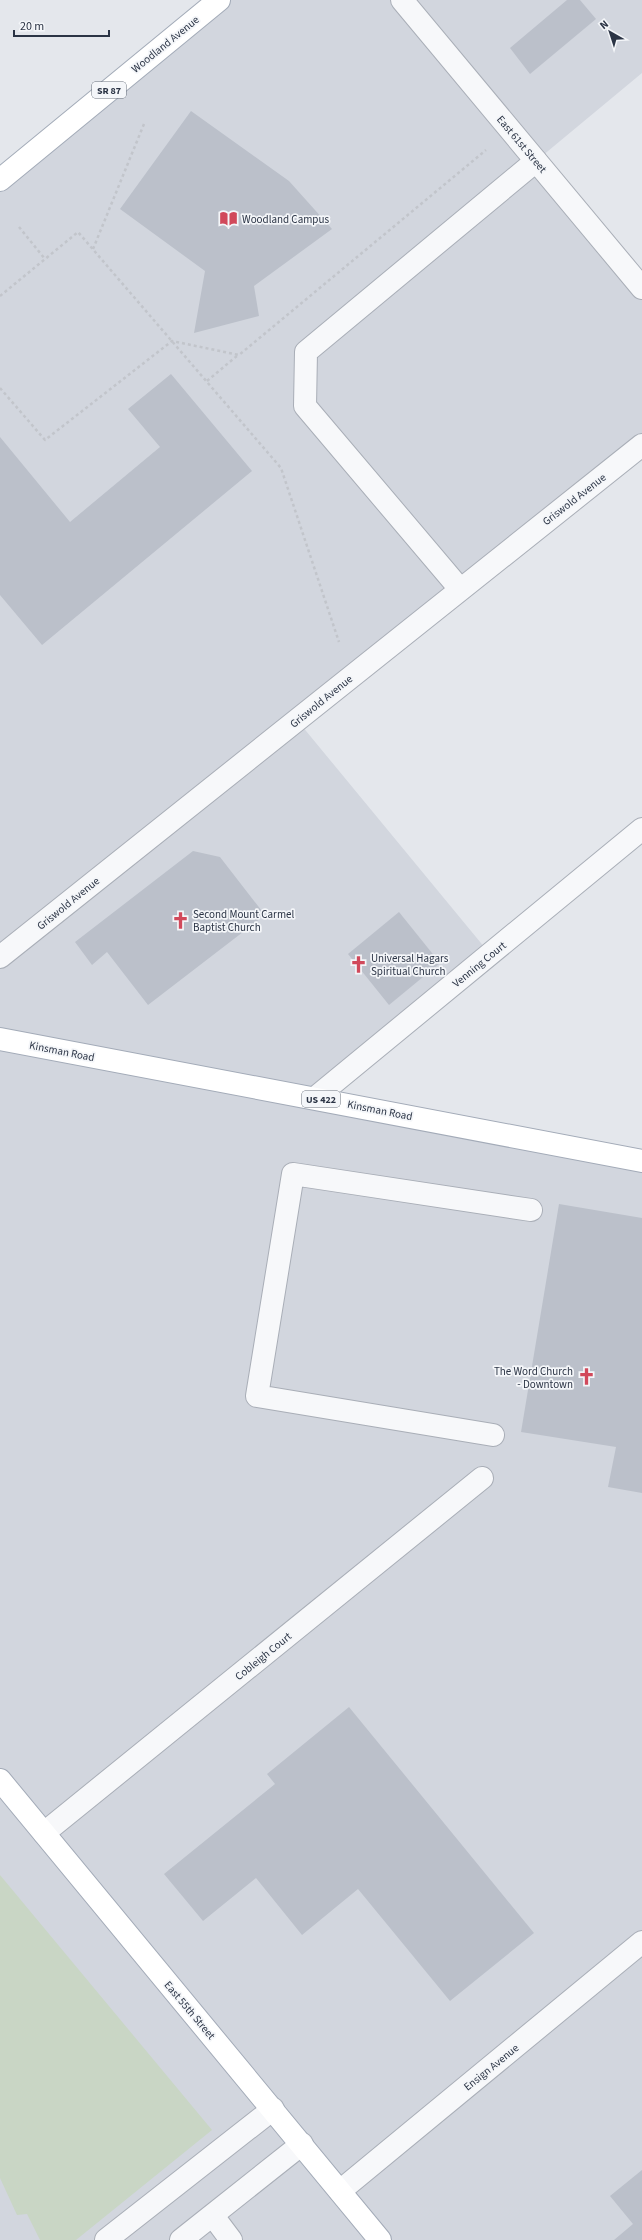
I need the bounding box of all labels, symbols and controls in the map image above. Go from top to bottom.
scale bar [14,12,109,38]
street label: Woodland Avenue [128,12,203,76]
north arrow [590,12,630,52]
text: N [596,16,612,33]
text: 20 m [20,18,44,35]
road number: SR 87 [92,82,126,98]
street label: East 61st Street [493,113,550,176]
library icon: Woodland Campus [219,209,239,229]
place label: Woodland Campus [242,212,329,227]
street label: Griswold Avenue [539,470,610,529]
street label: Griswold Avenue [287,671,356,731]
street label: Griswold Avenue [34,873,103,933]
place label: Second Mount Carmel Baptist Church [193,907,294,935]
church icon: Second Mount Carmel Baptist Church [170,910,190,930]
street label: Venning Court [449,938,510,991]
place label: Universal Hagars Spiritual Church [371,951,449,979]
church icon: Universal Hagars Spiritual Church [348,954,368,974]
street label: Kinsman Road [28,1038,96,1065]
road number: US 422 [302,1091,340,1107]
street label: Kinsman Road [346,1097,414,1124]
place label: The Word Church - Downtown [494,1364,573,1392]
church icon: The Word Church - Downtown [576,1367,596,1387]
street label: Cobleigh Court [232,1629,295,1684]
street label: East 55th Street [161,1978,219,2043]
street label: Ensign Avenue [461,2040,522,2094]

